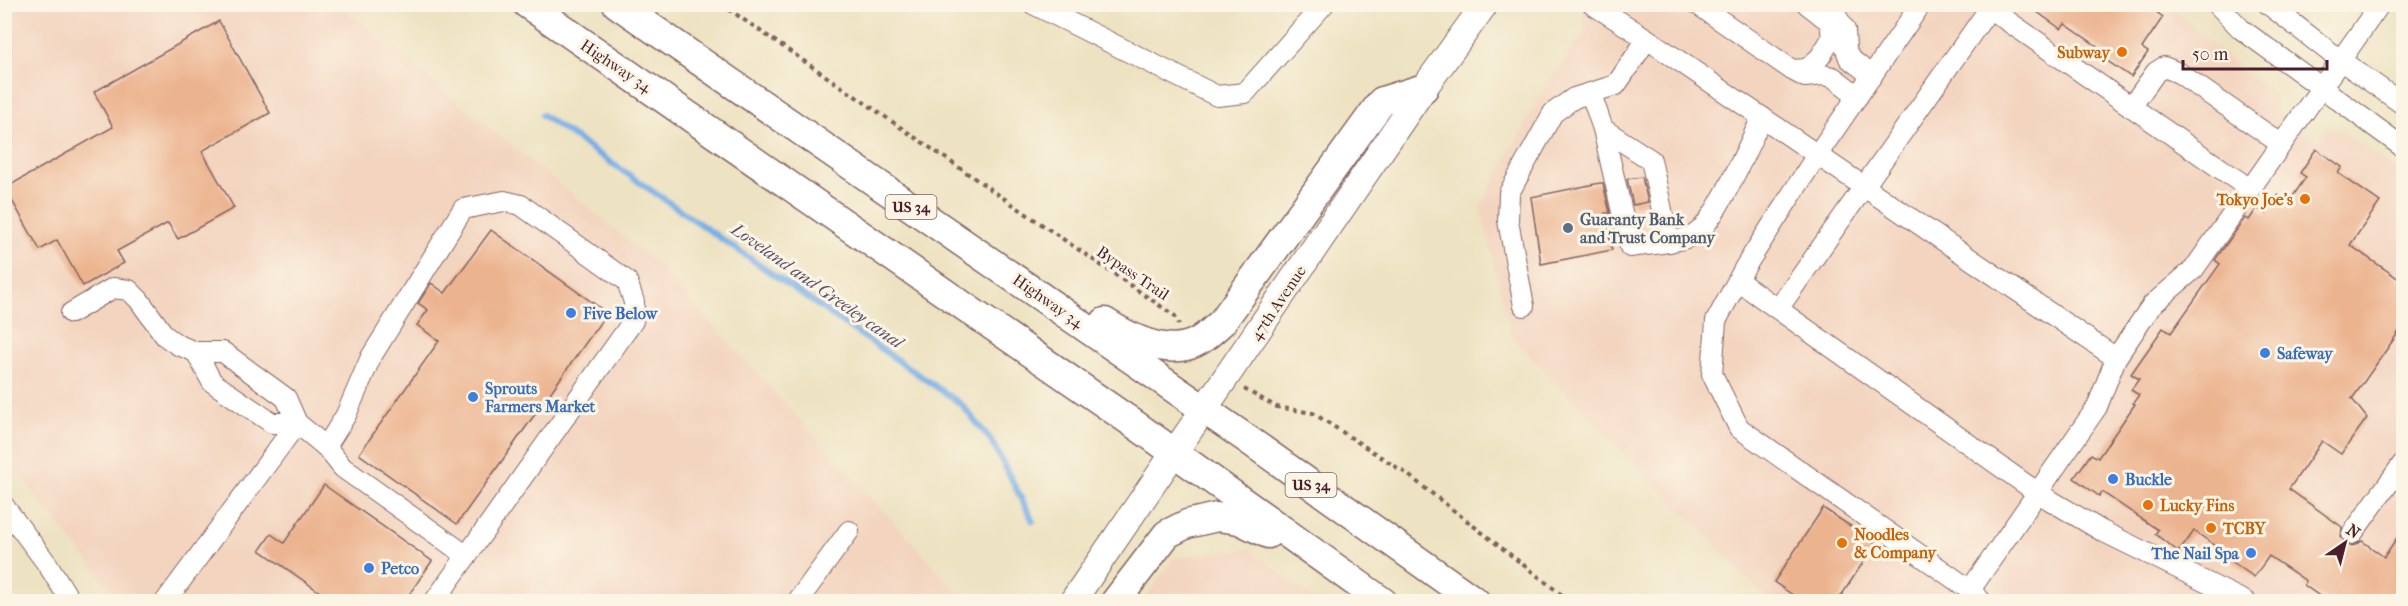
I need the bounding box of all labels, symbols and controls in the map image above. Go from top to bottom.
scale bar [2183,33,2327,71]
street label: Highway 34 [577,35,655,97]
place label: Subway [2057,43,2111,63]
text: 50 m [2192,44,2229,65]
marker: Subway [2115,45,2129,59]
place label: Tokyo Joe's [2216,190,2293,210]
marker: Tokyo Joe's [2298,192,2312,206]
road number: US 34 [886,195,936,219]
place label: Guaranty Bank and Trust Company [1580,210,1716,248]
water label: Loveland and Greeley canal [726,218,909,355]
marker: Guaranty Bank and Trust Company [1561,221,1575,235]
street label: Bypass Trail [1093,242,1173,304]
street label: 47th Avenue [1246,262,1310,344]
street label: Highway 34 [1009,270,1087,332]
place label: Five Below [582,304,658,323]
marker: Five Below [564,306,578,320]
place label: Safeway [2277,344,2334,364]
marker: Safeway [2258,346,2272,360]
place label: Sprouts Farmers Market [484,379,596,416]
marker: Sprouts Farmers Market [466,390,480,404]
place label: Buckle [2125,470,2172,489]
marker: Buckle [2106,472,2120,486]
road number: US 34 [1286,473,1336,497]
place label: Lucky Fins [2160,496,2234,516]
marker: Lucky Fins [2141,498,2155,512]
north arrow [2315,513,2375,573]
place label: TCBY [2222,519,2267,538]
text: N [2343,520,2364,543]
marker: TCBY [2204,521,2218,535]
place label: Noodles & Company [1854,525,1938,563]
marker: Noodles & Company [1835,536,1849,550]
place label: The Nail Spa [2151,544,2240,564]
marker: The Nail Spa [2244,546,2258,560]
place label: Petco [381,559,419,578]
marker: Petco [362,561,376,575]

